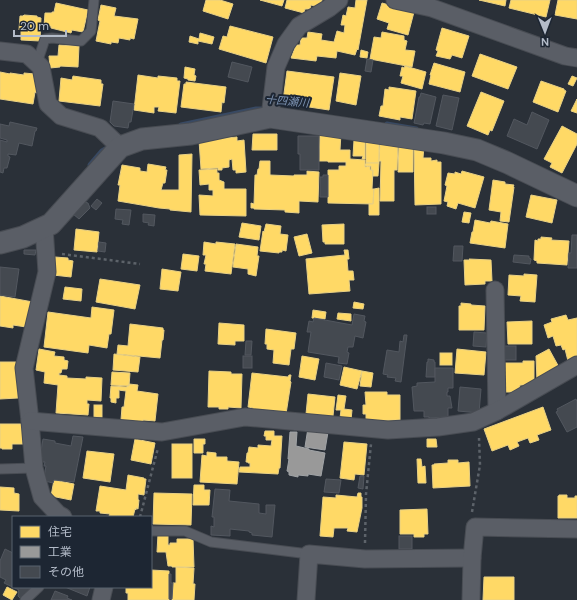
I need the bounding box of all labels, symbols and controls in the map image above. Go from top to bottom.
scale bar [14,12,66,38]
north arrow [525,12,565,52]
text: 20 m [20,18,49,34]
text: N [541,35,549,49]
water label: 十四瀬川 [264,92,311,110]
legend [12,516,152,588]
text: 住宅 [48,524,72,540]
text: 工業 [48,544,72,560]
text: その他 [48,564,84,580]

